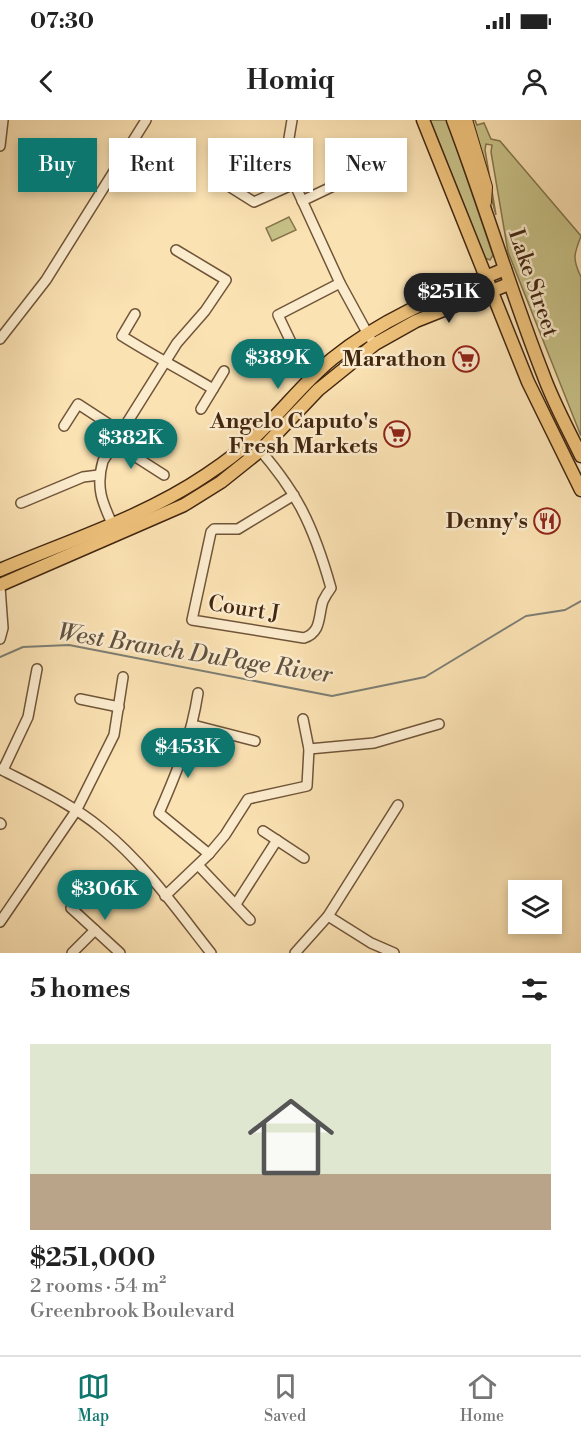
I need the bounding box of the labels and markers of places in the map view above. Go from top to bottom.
pin: $251K [407,273,491,324]
pin: $389K [236,339,320,390]
supermarket icon: Marathon [451,344,481,374]
place label: Marathon [342,346,446,373]
place label: Angelo Caputo's Fresh Markets [209,408,378,460]
pin: $382K [89,419,173,470]
supermarket icon: Angelo Caputo's Fresh Markets [382,419,412,449]
restaurant icon: Denny's [532,506,562,536]
place label: Denny's [446,508,528,535]
pin: $453K [146,728,230,779]
pin: $306K [63,870,147,921]

